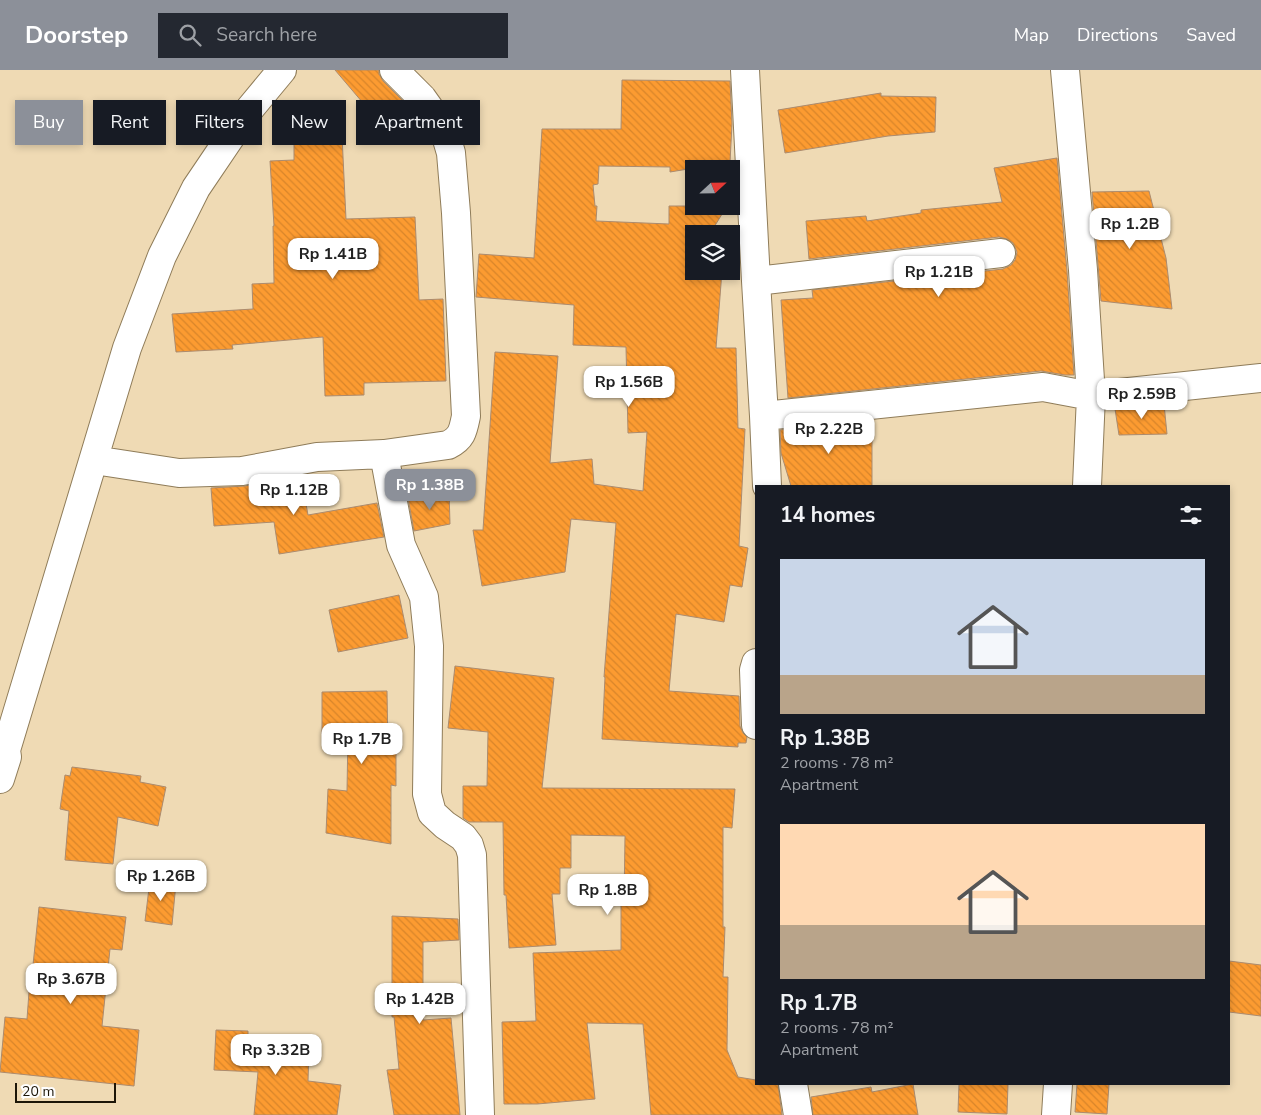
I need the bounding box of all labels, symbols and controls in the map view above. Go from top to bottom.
search box [158,13,508,58]
text: Doorstep [25,19,128,51]
icon: search [176,21,204,49]
text: Search here [216,22,317,48]
text: Map [1014,23,1049,47]
text: Directions [1077,23,1158,47]
text: Saved [1186,23,1236,47]
chip: Buy [15,100,83,145]
chip: Rent [93,100,166,145]
chip: Filters [176,100,262,145]
chip: New [272,100,346,145]
chip: Apartment [356,100,480,145]
north arrow [685,160,740,215]
map controls [685,160,740,280]
pin: Rp 1.2B [1084,208,1176,250]
text: Rp 1.2B [1100,213,1160,235]
button: layers [685,225,740,280]
pin: Rp 1.41B [281,238,385,280]
text: Rp 1.41B [299,243,367,265]
pin: Rp 1.21B [887,256,991,298]
text: Rp 1.21B [905,261,973,283]
pin: Rp 1.56B [577,366,681,408]
text: Rp 1.56B [595,371,663,393]
pin: Rp 2.59B [1090,378,1194,420]
text: Rp 2.59B [1108,383,1176,405]
pin: Rp 2.22B [777,412,881,455]
text: Rp 2.22B [795,418,863,440]
pin: Rp 1.38B [378,468,482,511]
pin: Rp 1.12B [242,474,346,516]
text: Rp 1.38B [396,474,464,496]
text: Rp 1.12B [260,479,328,501]
text: 14 homes [780,501,875,529]
icon: filters [1177,501,1205,529]
icon: home [948,592,1038,682]
pin: Rp 1.7B [316,722,408,765]
text: Rp 1.38B [780,724,870,752]
text: Rp 1.7B [332,728,392,750]
text: 2 rooms · 78 m² [780,752,893,774]
text: Apartment [780,774,858,796]
icon: home [948,857,1038,947]
pin: Rp 1.26B [109,860,213,902]
text: Rp 1.26B [127,865,195,887]
pin: Rp 1.8B [562,874,654,916]
text: Rp 1.8B [578,879,638,901]
pin: Rp 3.67B [19,962,123,1005]
text: Rp 3.67B [37,968,105,990]
pin: Rp 1.42B [368,982,472,1025]
text: Rp 1.42B [386,988,454,1010]
text: Rp 1.7B [780,989,858,1017]
text: 2 rooms · 78 m² [780,1017,893,1039]
pin: Rp 3.32B [224,1034,328,1076]
text: Rp 3.32B [242,1039,310,1061]
text: Apartment [780,1039,858,1061]
scale bar [15,1080,116,1103]
text: 20 m [22,1082,54,1101]

